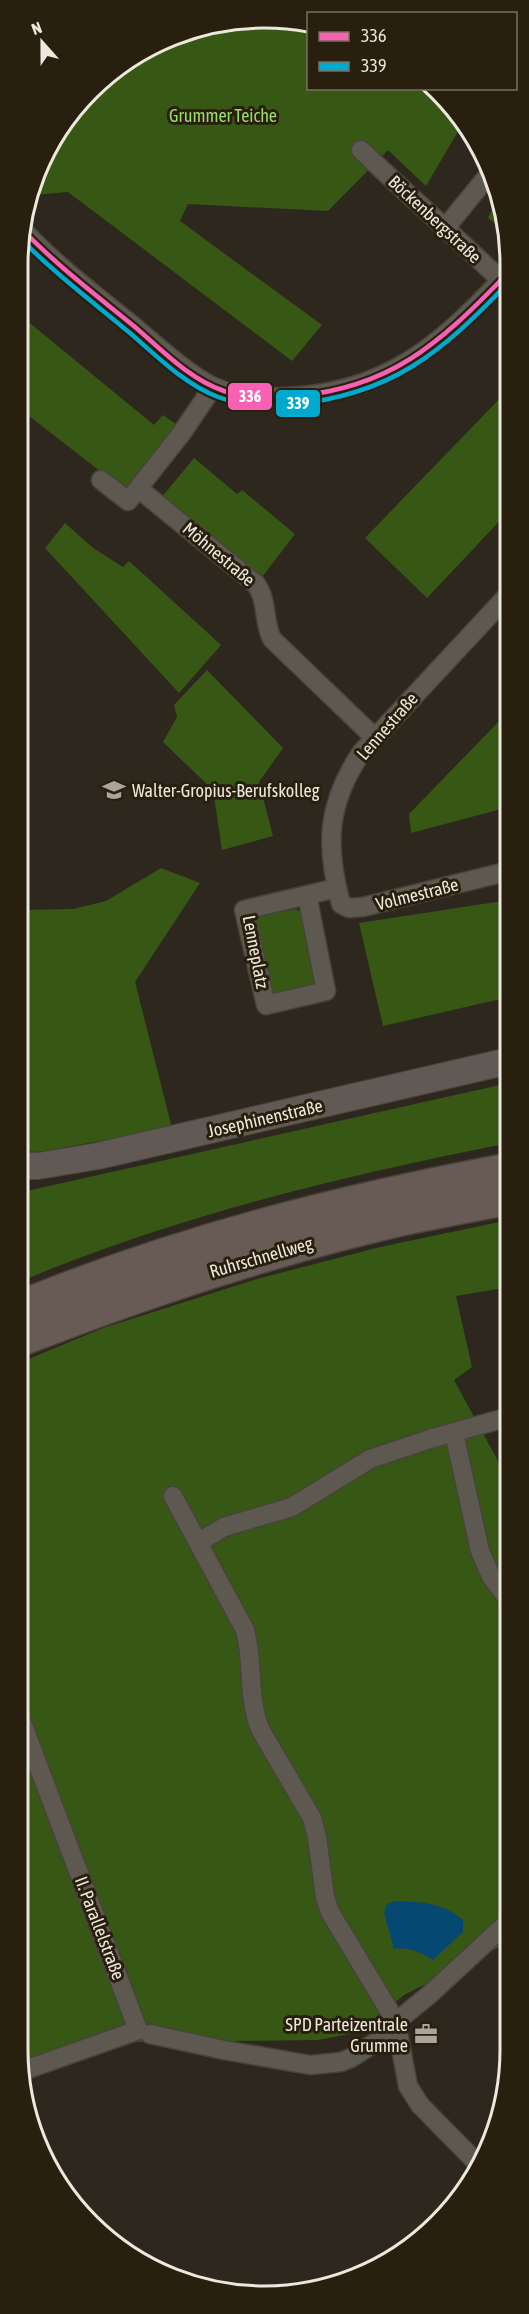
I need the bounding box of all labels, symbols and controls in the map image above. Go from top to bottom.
north arrow [12,12,72,72]
legend [307,12,517,90]
text: N [29,18,44,38]
text: 336 [361,25,386,46]
text: 339 [361,55,386,76]
park label: Grummer Teiche [169,105,277,126]
street label: Böckenbergstraße [384,171,486,267]
line badge: 336 [227,382,273,411]
text: 336 [239,387,262,405]
line badge: 339 [275,389,321,418]
text: 339 [287,394,310,412]
street label: Möhnestraße [179,518,259,590]
street label: Lennestraße [352,688,422,764]
school or university icon: Walter-Gropius-Berufskolleg [101,777,127,803]
place label: Walter-Gropius-Berufskolleg [132,780,320,801]
street label: Volmestraße [374,874,460,914]
street label: Lenneplatz [239,914,273,991]
street label: Josephinenstraße [206,1095,324,1141]
street label: Ruhrschnellweg [207,1232,315,1282]
street label: II. Parallelstraße [71,1873,129,1983]
place label: SPD Parteizentrale Grumme [285,2014,408,2056]
office icon: SPD Parteizentrale Grumme [413,2021,439,2047]

